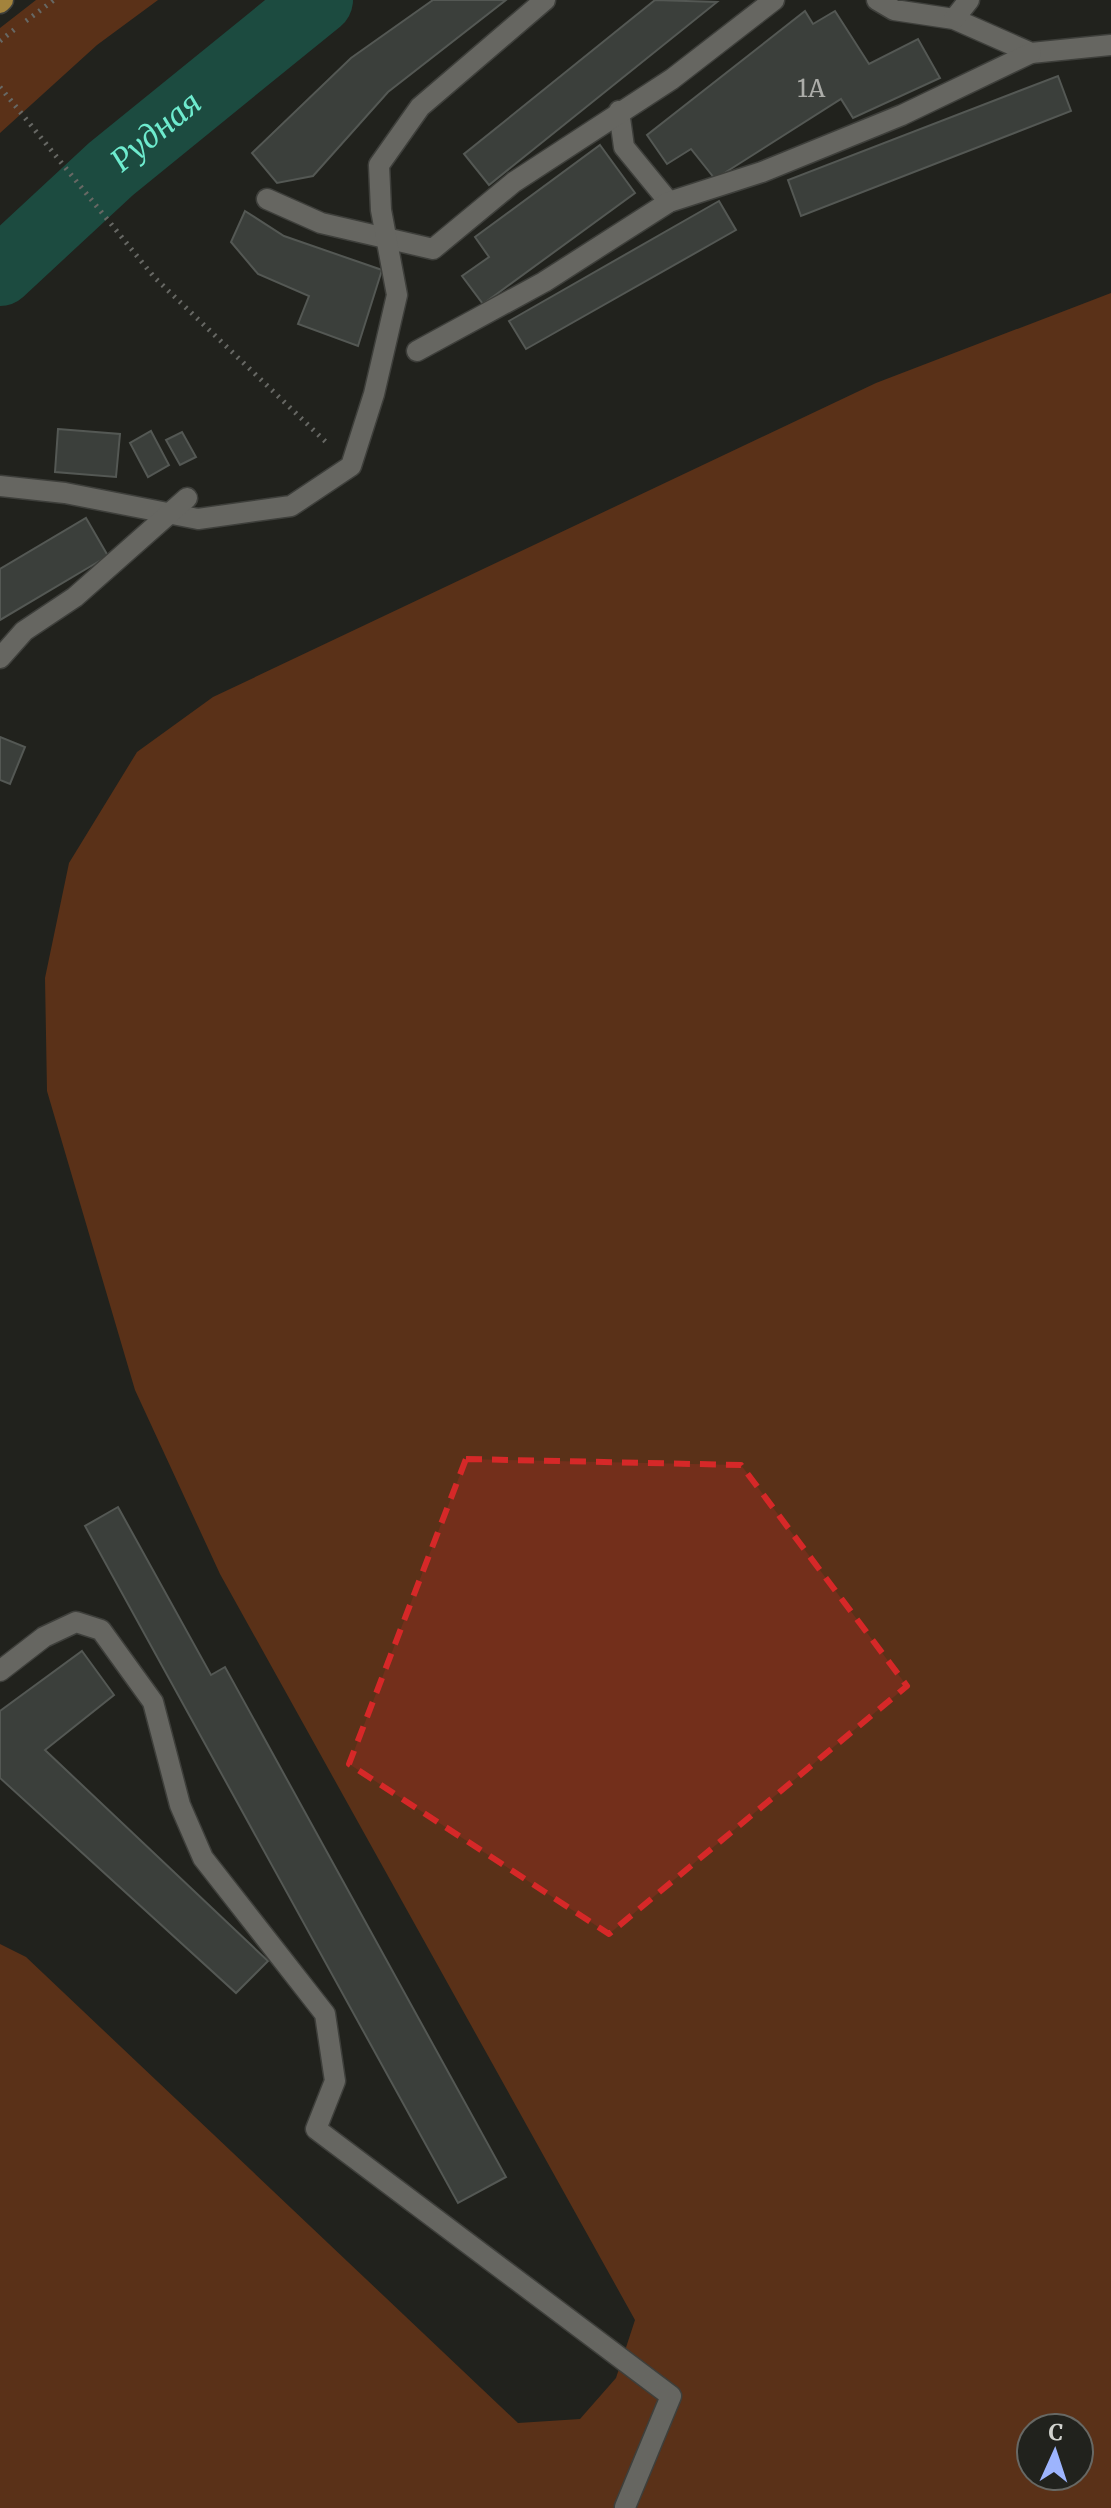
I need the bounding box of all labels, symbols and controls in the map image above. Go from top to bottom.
house number: 1А [797,73,826,104]
water label: Рудная [103,83,209,179]
north arrow [1015,2412,1095,2492]
text: С [1048,2418,1064,2446]

